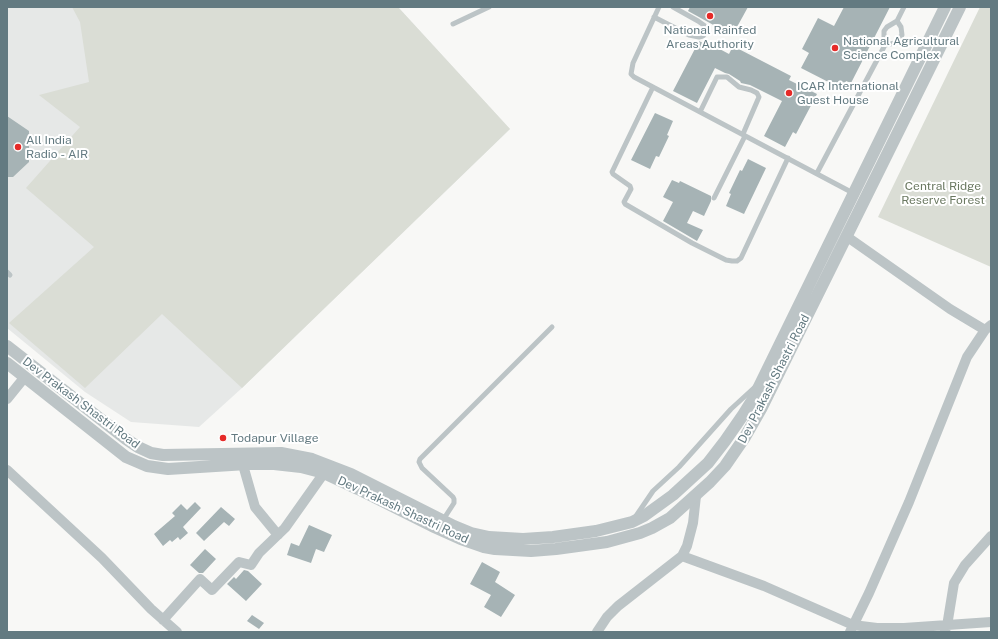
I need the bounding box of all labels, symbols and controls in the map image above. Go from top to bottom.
marker: National Rainfed Areas Authority [705,11,715,21]
place label: National Rainfed Areas Authority [664,23,756,51]
place label: National Agricultural Science Complex [843,34,959,62]
marker: National Agricultural Science Complex [830,43,840,53]
place label: ICAR International Guest House [797,79,899,107]
marker: ICAR International Guest House [784,88,794,98]
place label: All India Radio - AIR [26,133,88,161]
marker: All India Radio - AIR [13,142,23,152]
park label: Central Ridge Reserve Forest [901,179,985,207]
street label: Dev Prakash Shastri Road [735,312,813,446]
street label: Dev Prakash Shastri Road [20,354,142,452]
place label: Todapur Village [231,431,319,445]
marker: Todapur Village [218,433,228,443]
street label: Dev Prakash Shastri Road [335,473,471,547]

